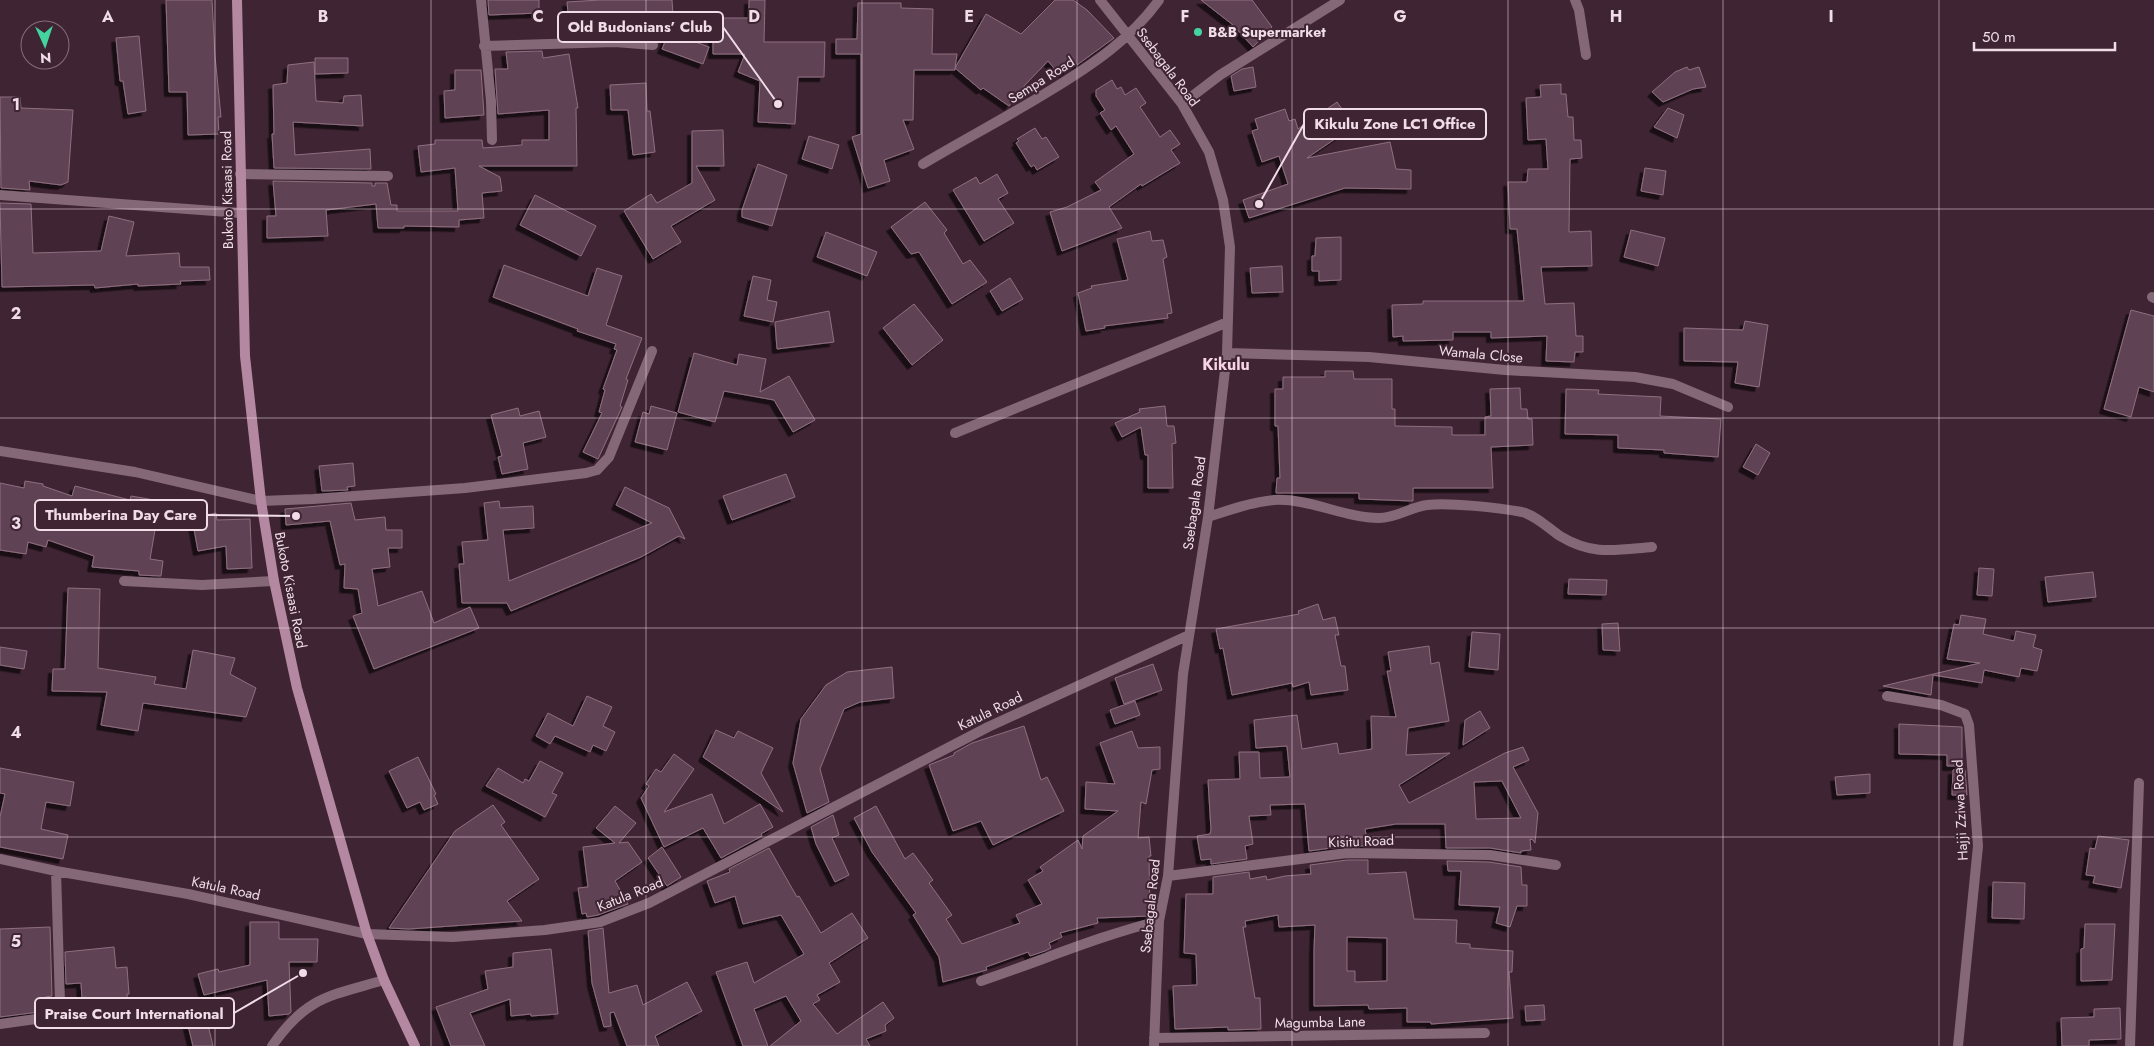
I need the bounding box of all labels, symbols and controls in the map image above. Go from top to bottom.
text: A [101,5,114,28]
text: B [318,5,328,28]
text: C [532,5,544,28]
text: D [748,5,760,28]
text: E [964,5,974,28]
text: F [1181,5,1189,28]
text: G [1393,5,1407,28]
text: H [1610,5,1622,28]
text: I [1828,5,1834,28]
callout: Old Budonians’ Club [558,12,723,42]
text: Old Budonians’ Club [568,16,712,38]
north arrow [20,20,70,70]
scale bar [1974,20,2115,52]
place label: B&B Supermarket [1208,22,1326,42]
street label: Ssebagala Road [1132,23,1204,111]
marker: B&B Supermarket [1192,26,1204,38]
text: 50 m [1982,26,2016,48]
text: N [40,48,52,68]
street label: Sempa Road [1004,52,1078,108]
text: 1 [12,93,20,116]
callout: Kikulu Zone LC1 Office [1304,109,1486,139]
text: Kikulu Zone LC1 Office [1314,113,1476,135]
street label: Bukoto Kisaasi Road [216,131,238,249]
text: 2 [11,302,21,325]
street label: Wamala Close [1438,340,1524,368]
district label: Kikulu [1202,353,1250,376]
street label: Ssebagala Road [1178,455,1210,551]
callout: Thumberina Day Care [35,500,207,530]
text: Thumberina Day Care [45,504,197,526]
text: 3 [11,512,21,535]
street label: Bukoto Kisaasi Road [270,530,312,650]
street label: Katula Road [954,687,1026,735]
text: 4 [10,721,22,744]
street label: Hajji Zziwa Road [1947,759,1973,861]
street label: Kisitu Road [1328,830,1394,852]
street label: Ssebagala Road [1135,858,1165,954]
street label: Katula Road [190,871,262,905]
street label: Katula Road [594,872,666,916]
text: 5 [11,930,21,953]
callout: Praise Court International [35,998,234,1028]
text: Praise Court International [45,1003,223,1025]
street label: Magumba Lane [1274,1011,1366,1033]

